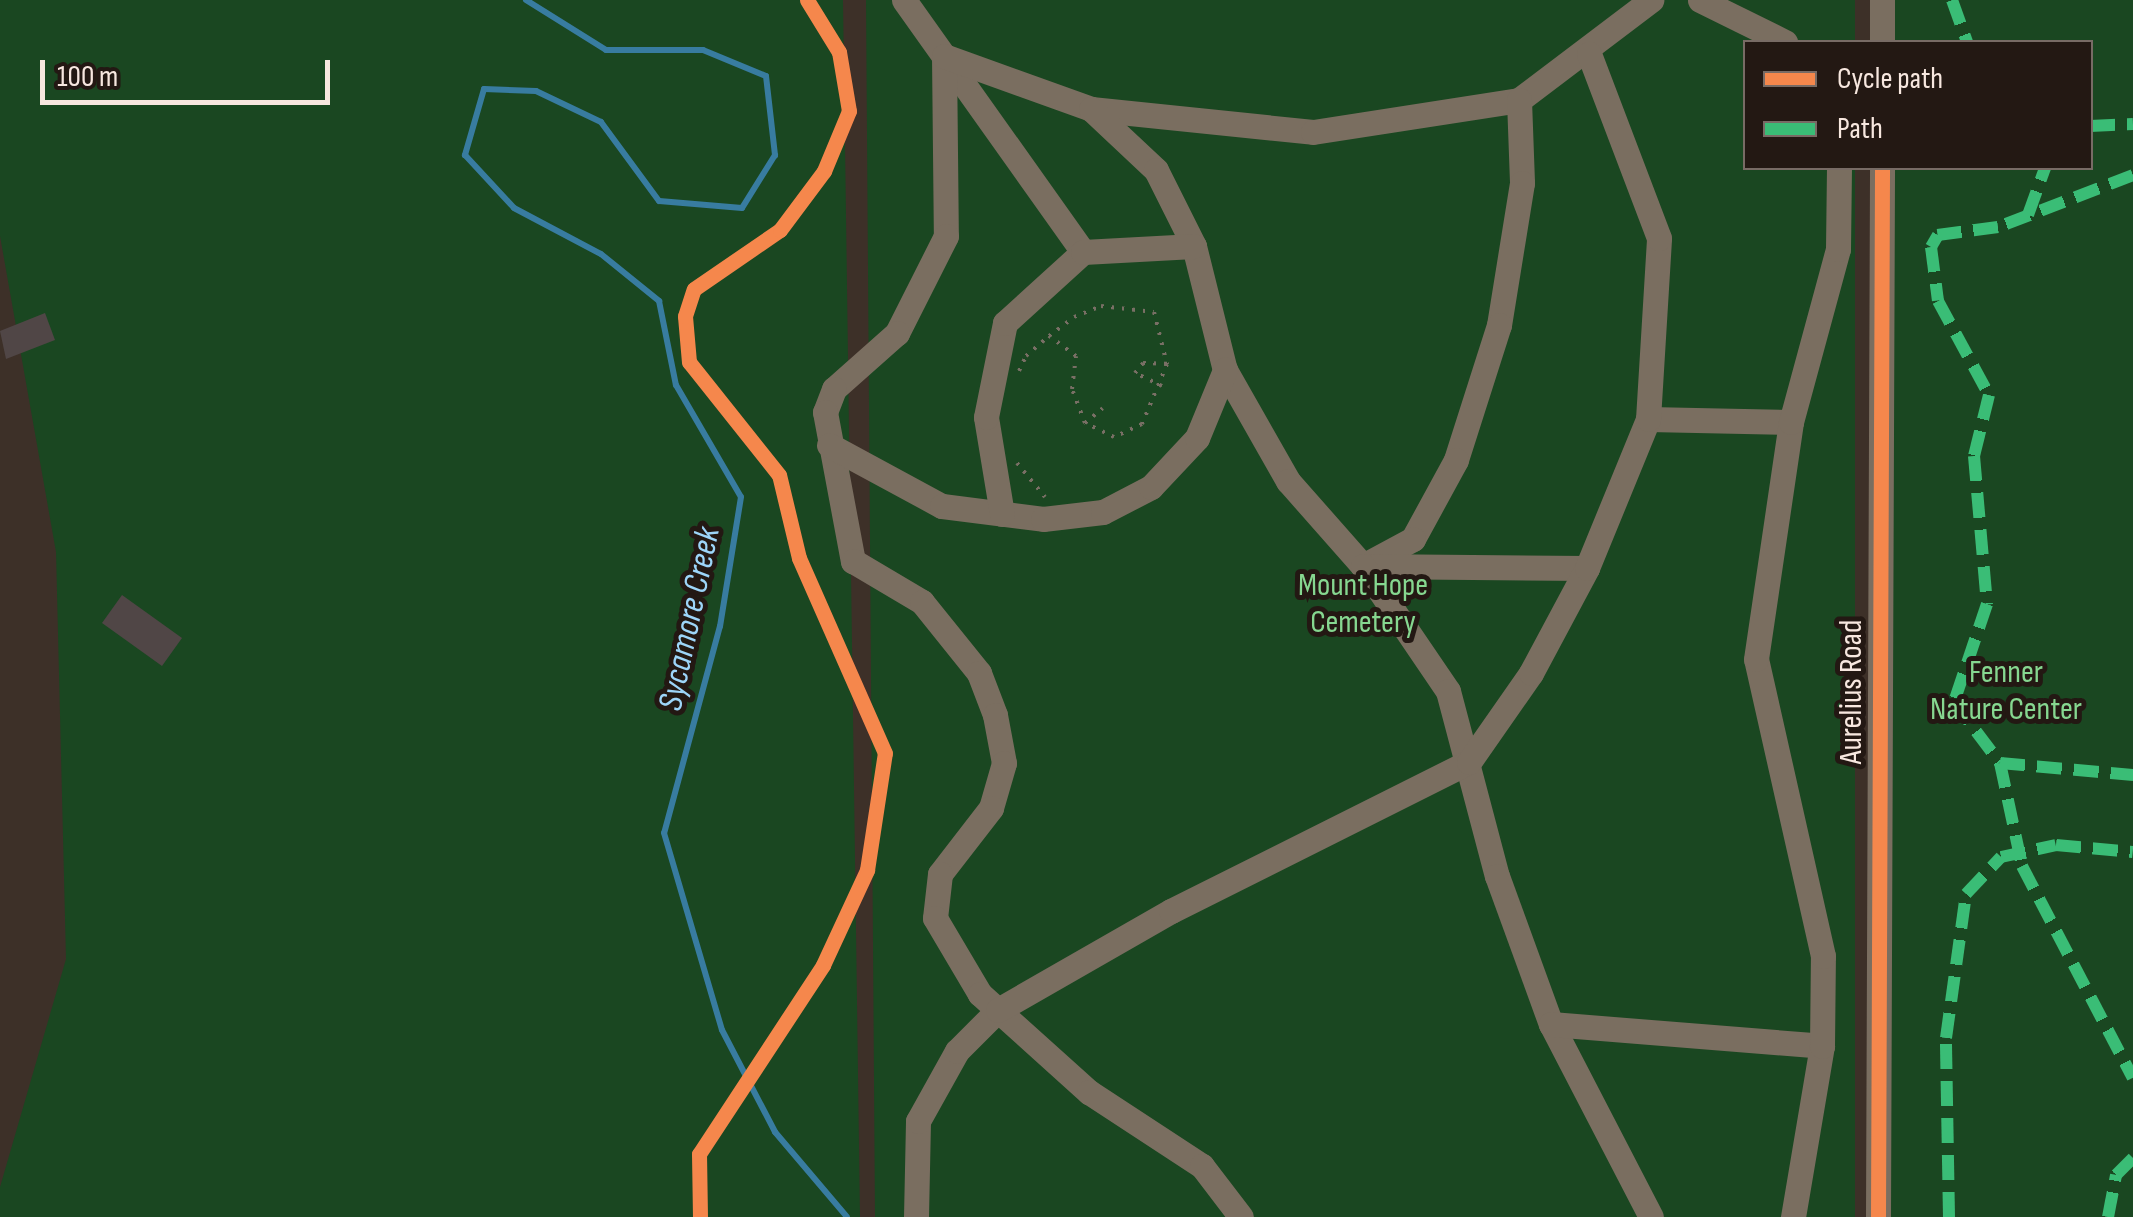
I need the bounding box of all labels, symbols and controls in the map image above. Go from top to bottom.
scale bar [45,40,335,102]
legend [1743,40,2093,170]
text: 100 m [57,59,118,95]
text: Cycle path [1837,61,1943,97]
text: Path [1837,111,1883,147]
water label: Sycamore Creek [650,524,730,714]
park label: Mount Hope Cemetery [1298,568,1428,643]
street label: Aurelius Road [1833,620,1871,764]
park label: Fenner Nature Center [1930,655,2082,730]

